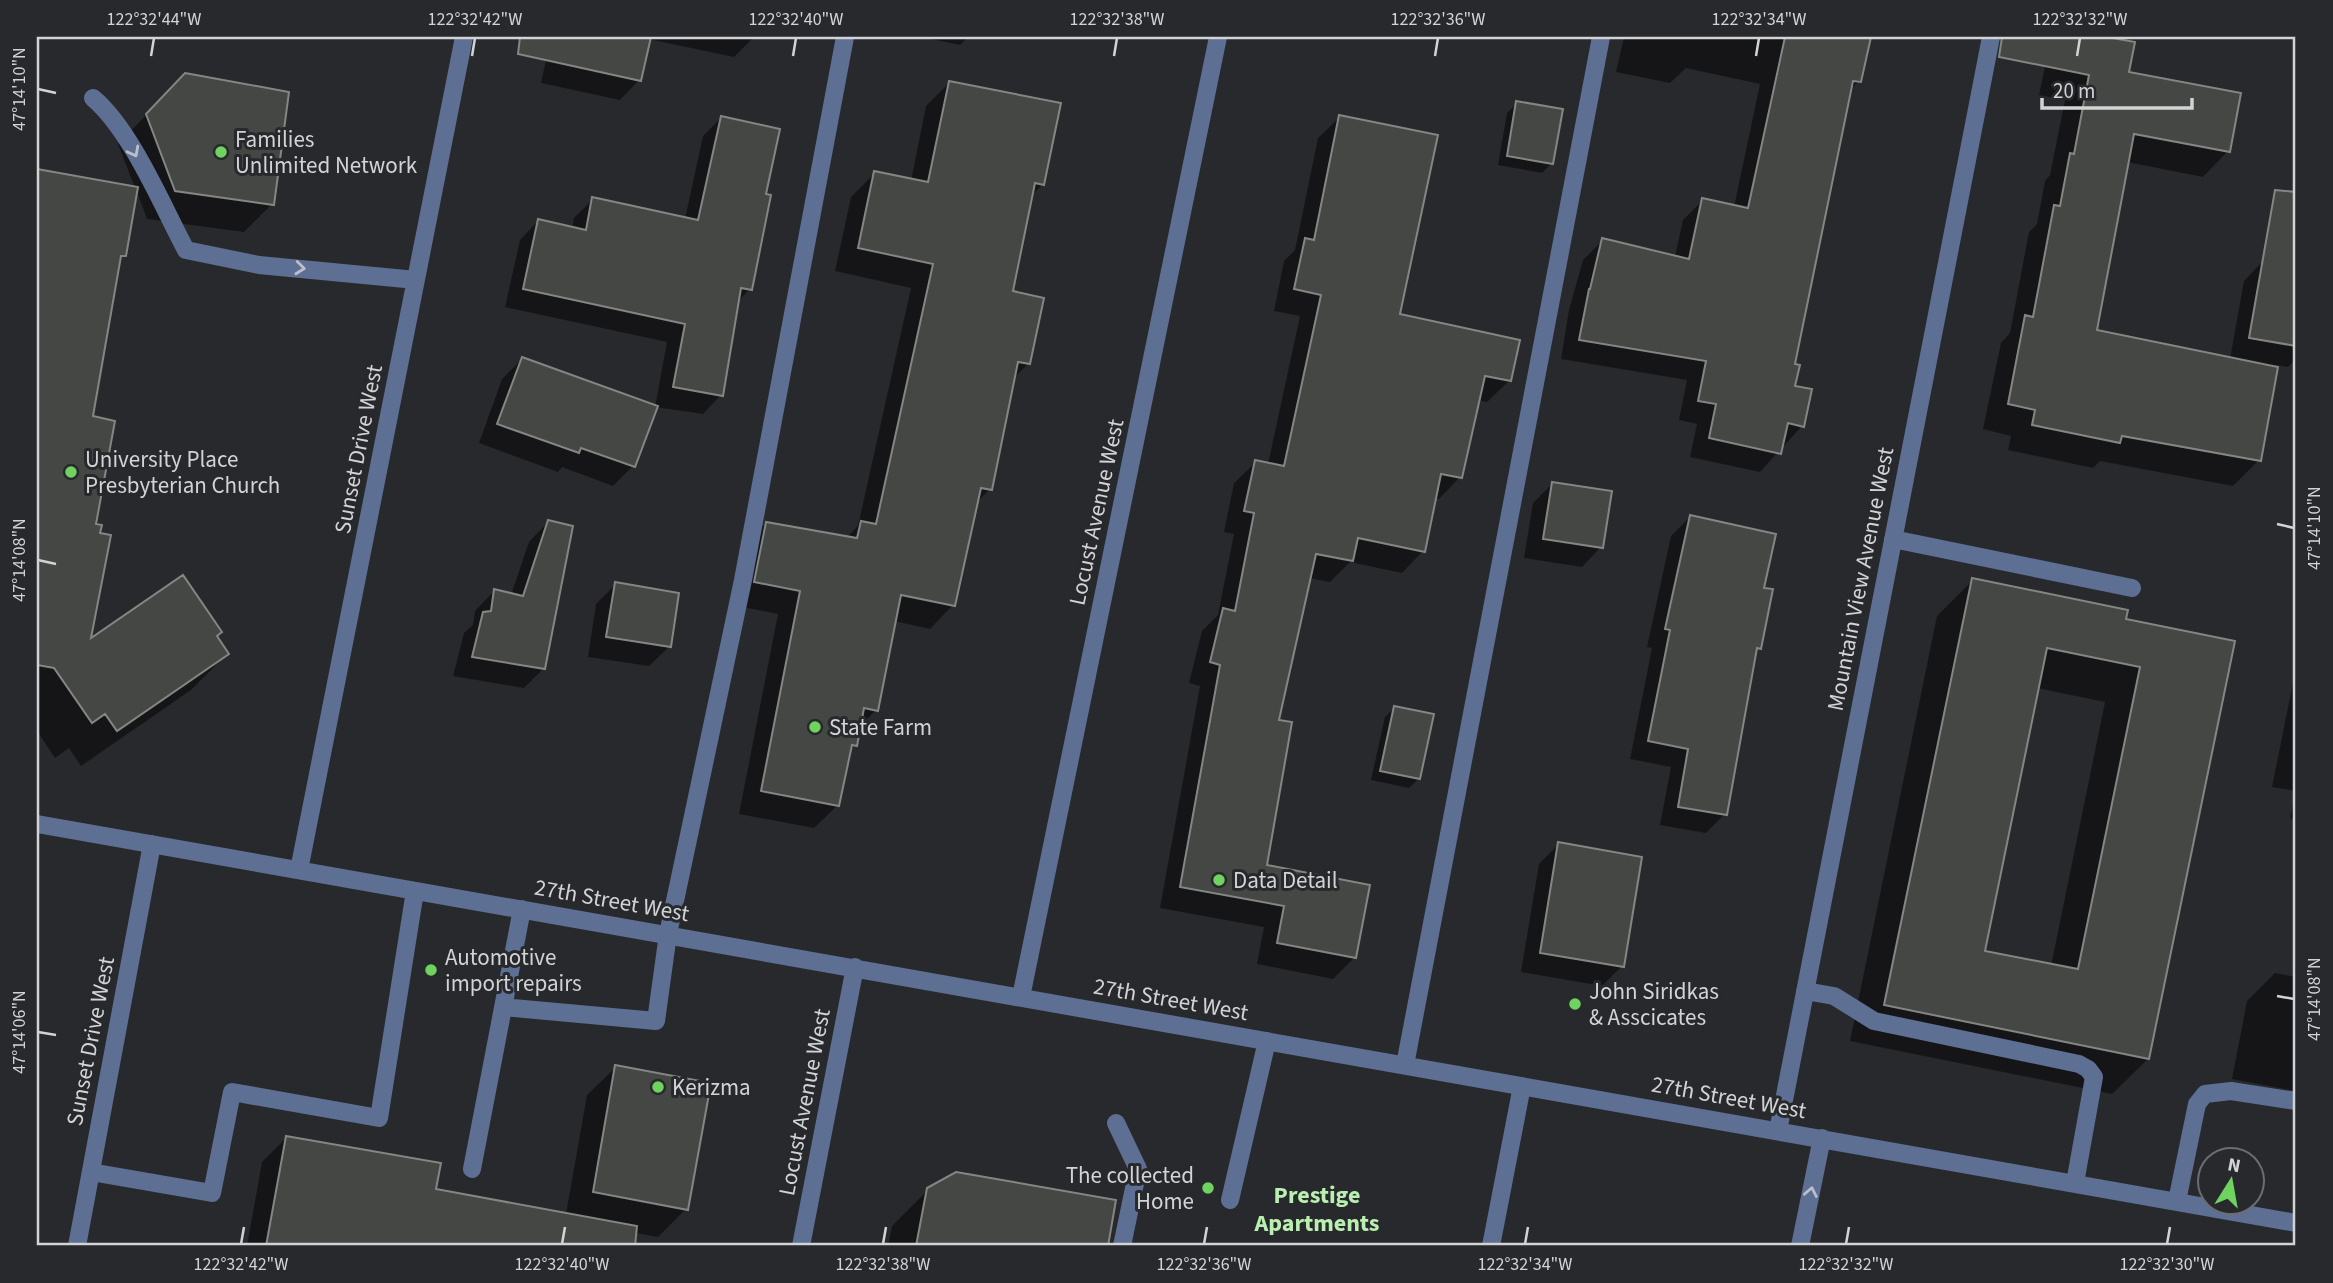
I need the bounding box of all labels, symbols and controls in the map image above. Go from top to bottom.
text: 122°32'44"W [107,7,201,32]
text: 122°32'42"W [428,7,522,32]
text: 122°32'40"W [749,7,843,32]
text: 122°32'38"W [1070,7,1164,32]
text: 122°32'36"W [1391,7,1485,32]
text: 122°32'34"W [1712,7,1806,32]
text: 122°32'32"W [2033,7,2127,32]
text: 47°14'10"N [7,47,32,131]
scale bar [2042,66,2193,110]
text: 20 m [2053,76,2095,106]
place label: Families Unlimited Network [235,123,418,182]
marker: Families Unlimited Network [213,144,229,160]
one-way arrow [126,145,139,157]
one-way arrow [295,261,306,276]
street label: Sunset Drive West [326,362,391,536]
street label: Locust Avenue West [1061,416,1132,608]
place label: University Place Presbyterian Church [85,443,280,502]
street label: Mountain View Avenue West [1819,444,1902,714]
marker: University Place Presbyterian Church [63,464,79,480]
text: 47°14'10"N [2302,486,2327,570]
text: 47°14'08"N [7,518,32,602]
place label: State Farm [829,711,932,744]
marker: State Farm [807,719,823,735]
place label: Data Detail [1233,864,1338,897]
street label: 27th Street West [532,871,692,930]
marker: Data Detail [1211,872,1227,888]
place label: Automotive import repairs [445,941,582,1000]
street label: Sunset Drive West [58,954,123,1128]
text: 47°14'08"N [2302,957,2327,1041]
marker: Automotive import repairs [423,962,439,978]
street label: 27th Street West [1091,970,1251,1029]
place label: John Siridkas & Asscicates [1589,975,1719,1034]
text: 47°14'06"N [7,990,32,1074]
marker: John Siridkas & Asscicates [1567,996,1583,1012]
street label: Locust Avenue West [770,1006,839,1198]
street label: 27th Street West [1649,1068,1809,1127]
place label: Kerizma [672,1071,751,1104]
marker: Kerizma [650,1079,666,1095]
north arrow [2196,1146,2266,1216]
text: N [2225,1151,2243,1180]
place label: The collected Home [1066,1159,1194,1218]
district label: Prestige Apartments [1254,1178,1379,1241]
marker: The collected Home [1200,1180,1216,1196]
one-way arrow [1802,1186,1817,1198]
text: 122°32'42"W [194,1252,288,1277]
text: 122°32'40"W [515,1252,609,1277]
text: 122°32'38"W [836,1252,930,1277]
text: 122°32'36"W [1157,1252,1251,1277]
text: 122°32'34"W [1478,1252,1572,1277]
text: 122°32'32"W [1799,1252,1893,1277]
text: 122°32'30"W [2120,1252,2214,1277]

